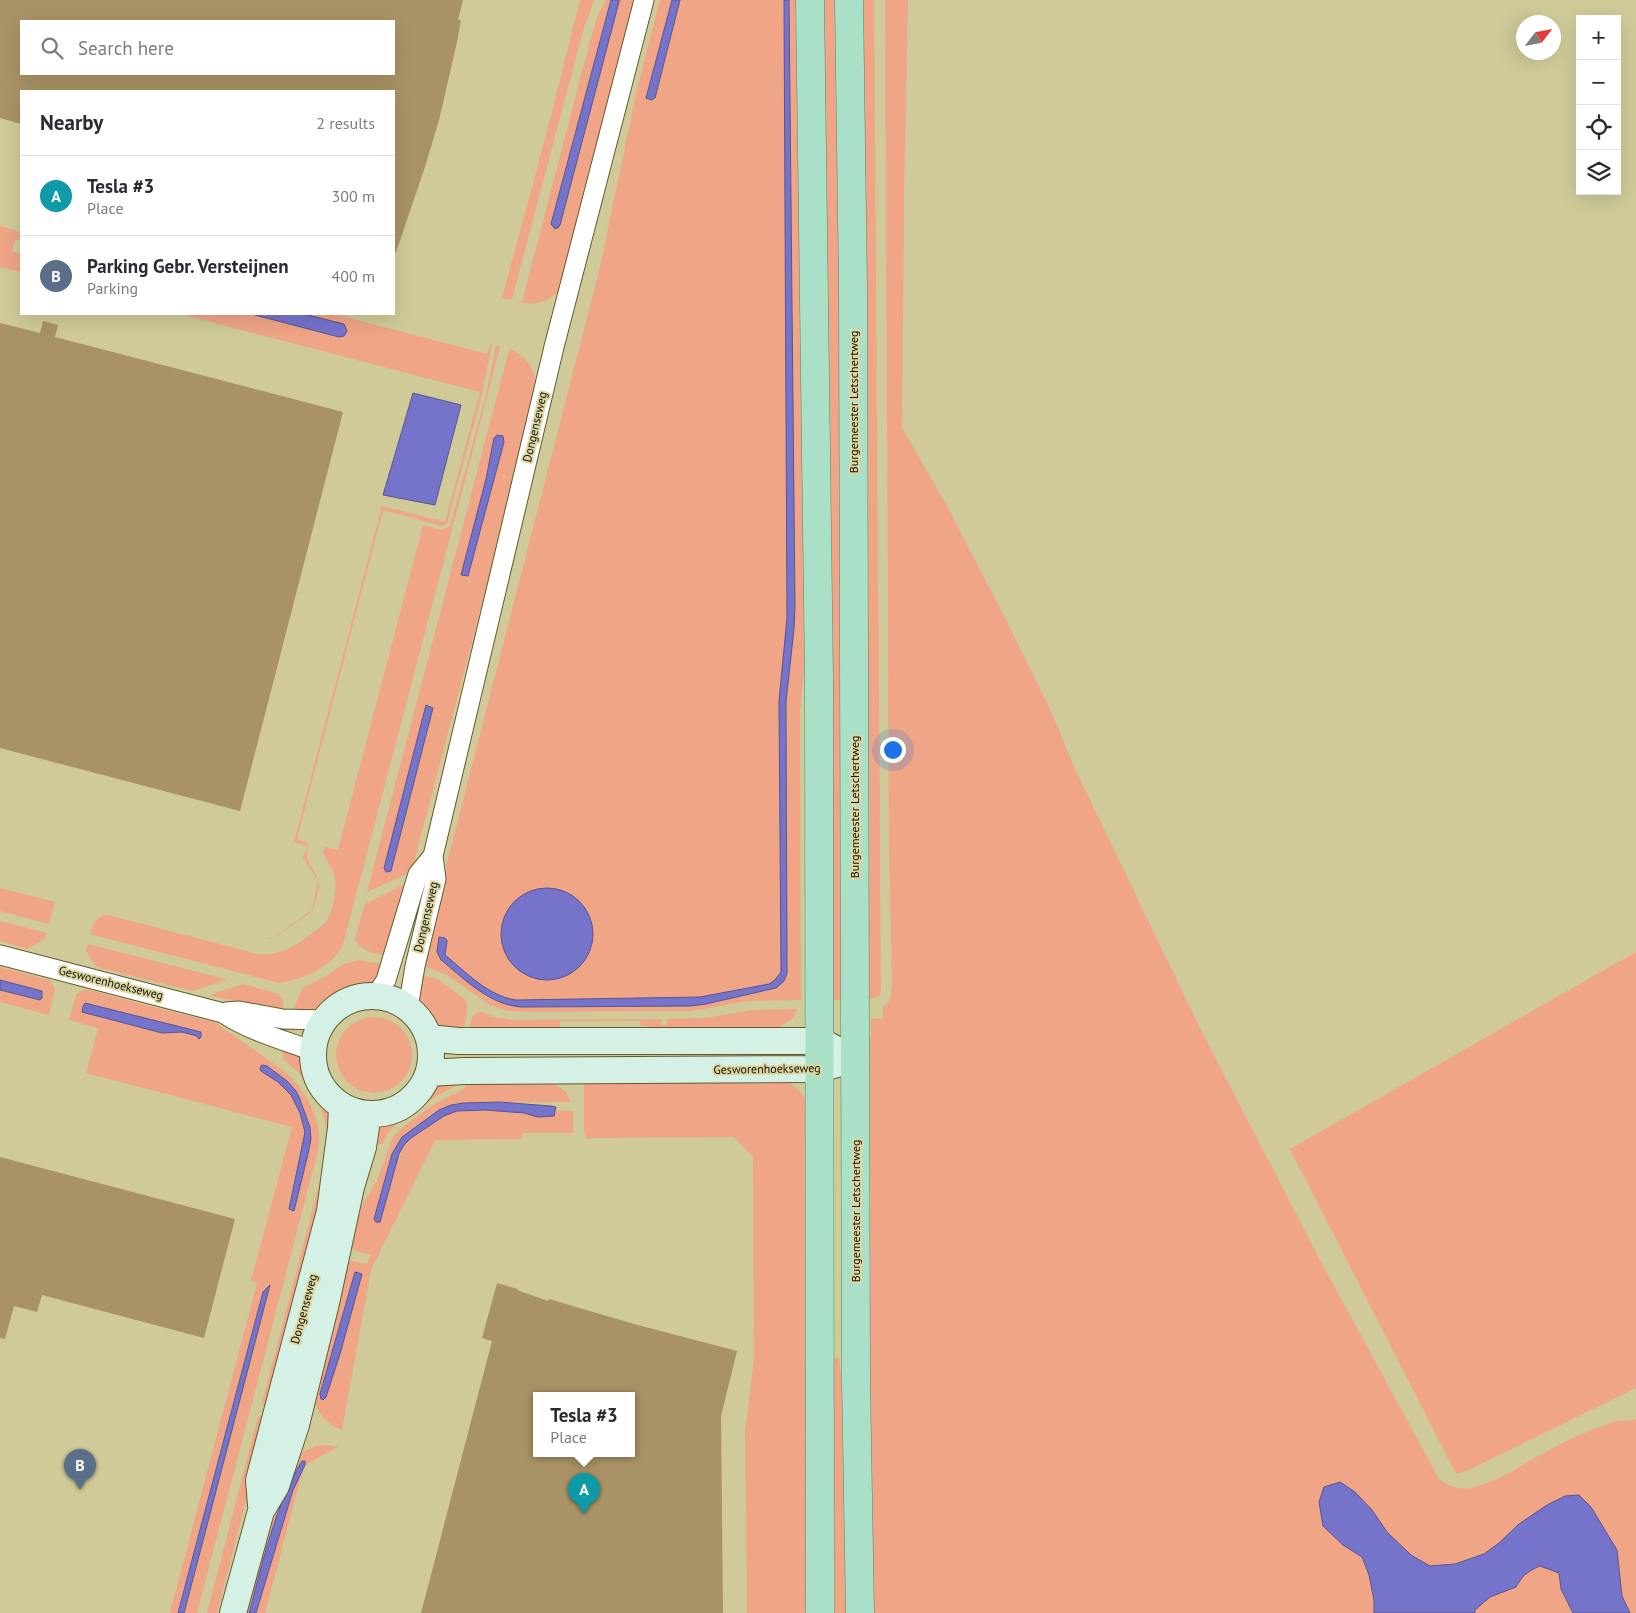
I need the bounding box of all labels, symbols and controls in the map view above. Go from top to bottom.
north arrow [1516,15,1561,60]
map controls [1576,15,1621,195]
button: + [1576,15,1621,60]
search box [20,20,395,75]
icon: search [38,34,66,62]
text: Search here [78,36,174,60]
button: − [1576,60,1621,105]
button: locate [1576,105,1621,150]
text: Nearby [40,109,103,136]
text: 2 results [316,113,375,133]
button: layers [1576,150,1621,195]
text: Tesla #3 [87,174,154,198]
text: A [51,186,61,206]
text: 300 m [332,186,375,206]
text: Place [87,198,124,218]
text: Parking Gebr. Versteijnen [87,254,289,278]
text: B [51,266,61,286]
text: 400 m [332,266,375,286]
text: Parking [87,278,138,298]
street label: Burgemeester Letschertweg [846,331,861,473]
street label: Dongenseweg [519,390,550,464]
street label: Burgemeester Letschertweg [847,736,862,878]
your location [880,737,906,763]
street label: Dongenseweg [410,880,441,954]
street label: Gesworenhoekseweg [57,962,165,1003]
street label: Gesworenhoekseweg [713,1060,821,1077]
street label: Burgemeester Letschertweg [848,1140,863,1282]
street label: Dongenseweg [287,1272,320,1346]
popup [533,1392,635,1457]
text: Tesla #3 [550,1403,618,1427]
text: Place [550,1427,587,1447]
pin: B [64,1449,96,1490]
pin: A [568,1473,600,1514]

